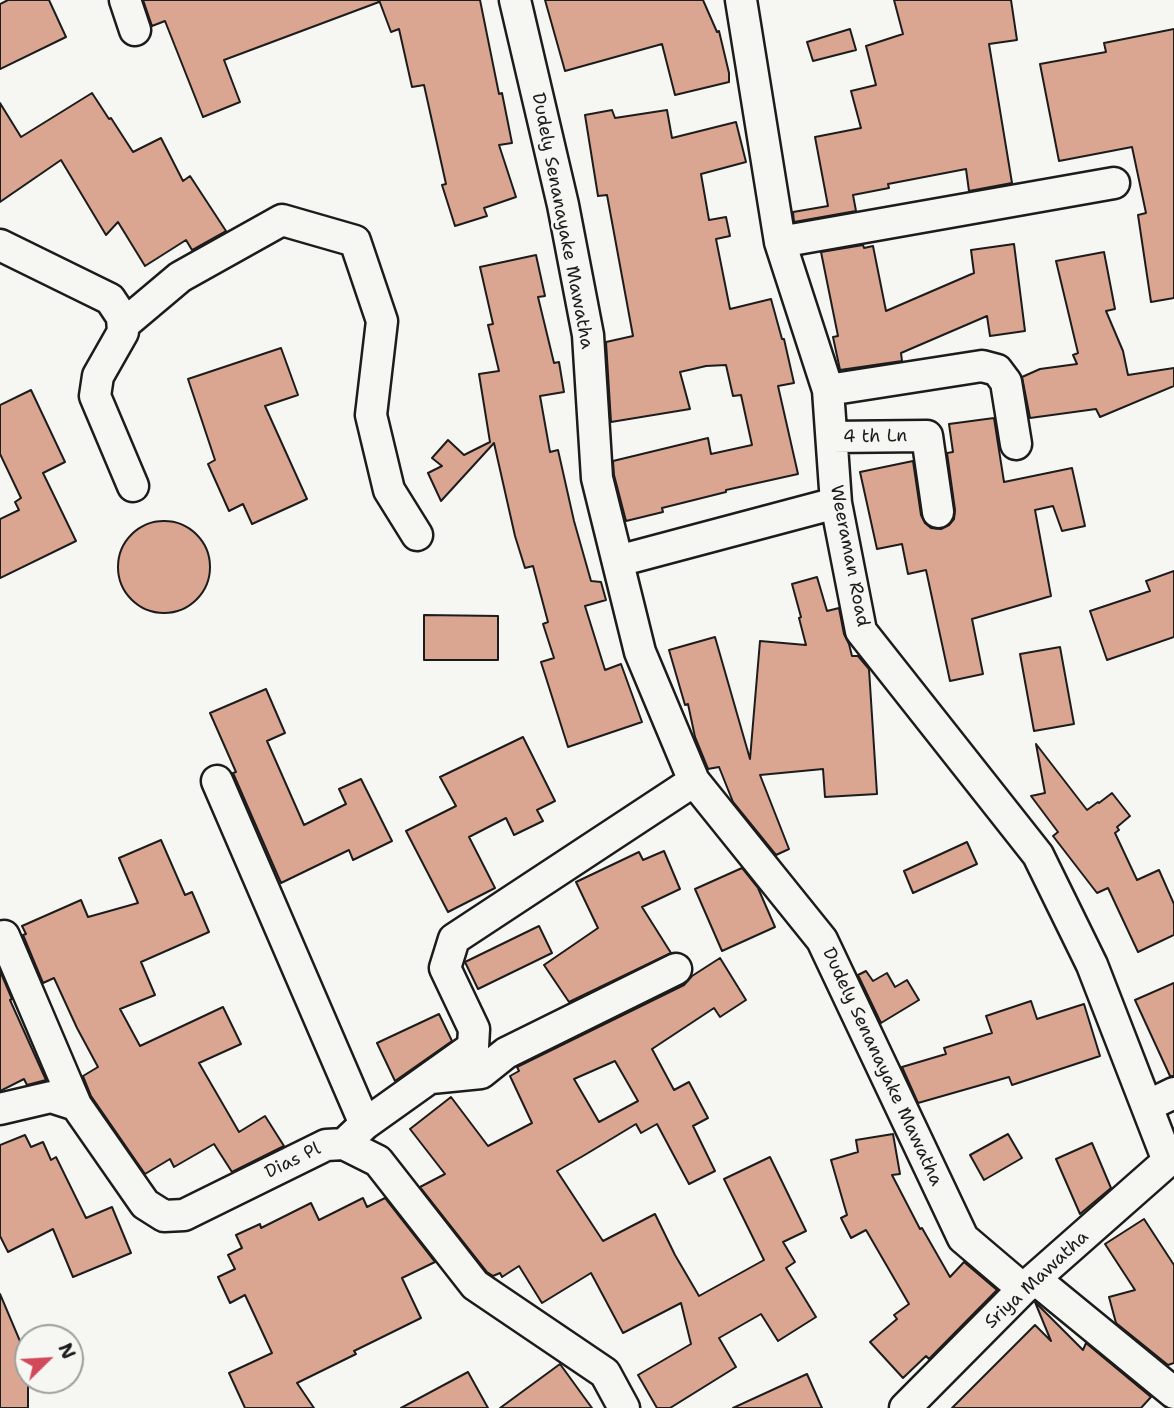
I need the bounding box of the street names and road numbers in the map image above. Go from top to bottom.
street label: Dudely Senanayake Mawatha [527,91,597,351]
street label: 4 th Ln [843,426,907,448]
street label: Weeraman Road [825,483,873,629]
street label: Dudely Senanayake Mawatha [817,944,947,1190]
street label: Dias Pl [262,1138,324,1184]
street label: Sriya Mawatha [981,1226,1093,1334]

